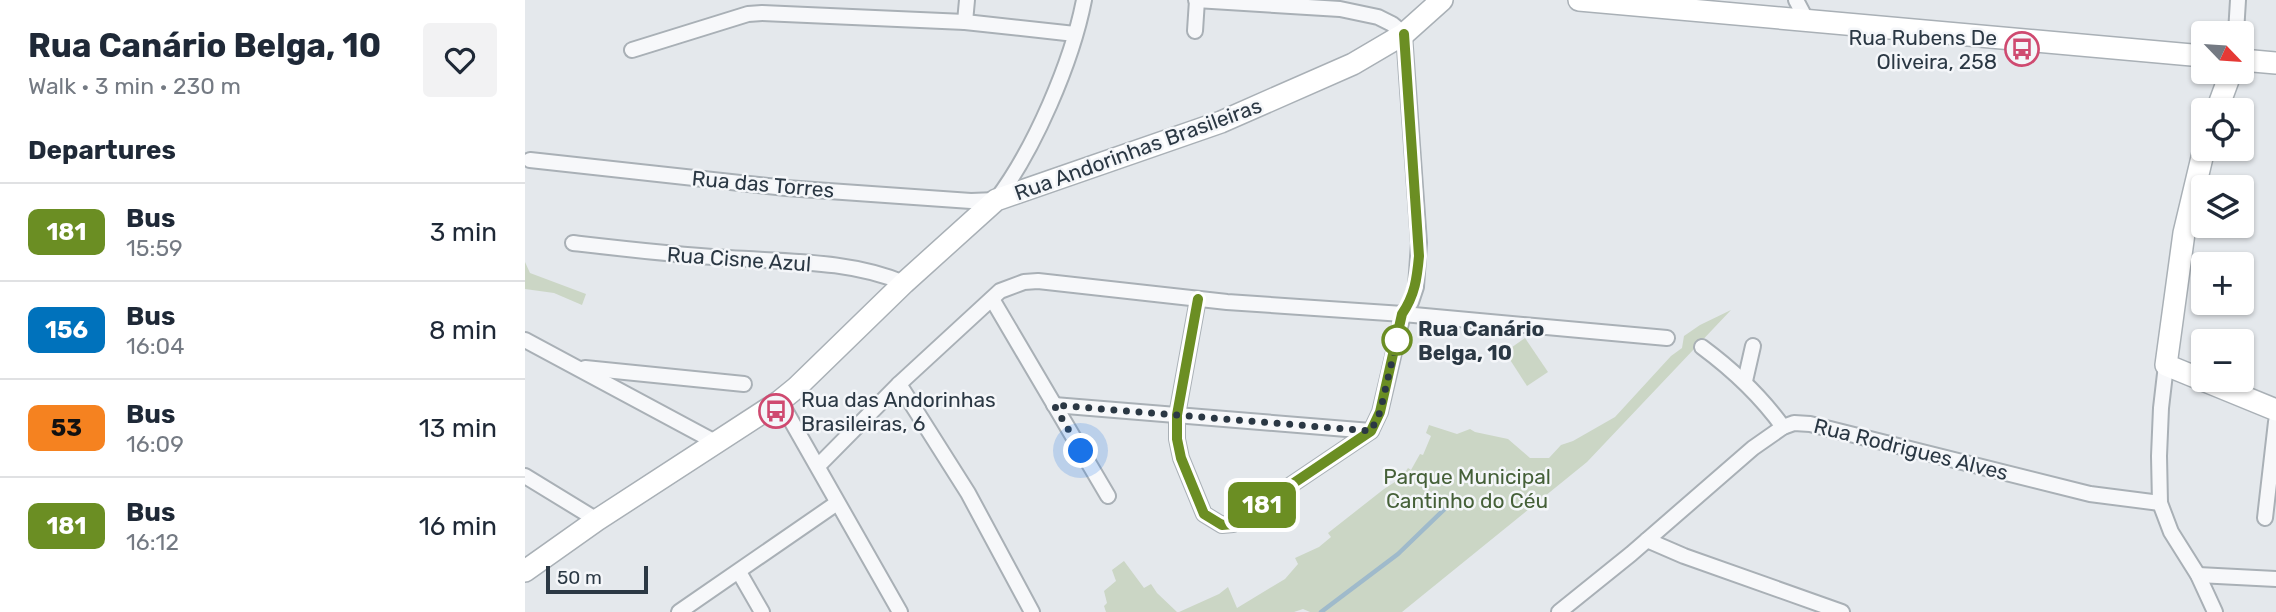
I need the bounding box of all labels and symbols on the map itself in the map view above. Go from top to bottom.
north arrow [2191,21,2254,84]
place label: Rua Rubens De Oliveira, 258 [1848,25,1997,74]
bus stop icon: Rua Rubens De Oliveira, 258 [2003,30,2041,68]
street label: Rua Andorinhas Brasileiras [1011,93,1265,205]
street label: Rua das Torres [691,165,835,203]
street label: Rua Cisne Azul [666,241,812,277]
place label: Rua Canário Belga, 10 [1418,316,1544,365]
marker: Rua Canário Belga, 10 [1382,325,1412,355]
place label: Rua das Andorinhas Brasileiras, 6 [801,387,996,436]
bus stop icon: Rua das Andorinhas Brasileiras, 6 [757,392,795,430]
street label: Rua Rodrigues Alves [1811,413,2011,485]
your location [1063,433,1098,468]
park label: Parque Municipal Cantinho do Céu [1383,464,1551,513]
line badge: 181 [1222,482,1302,528]
scale bar [546,563,647,595]

